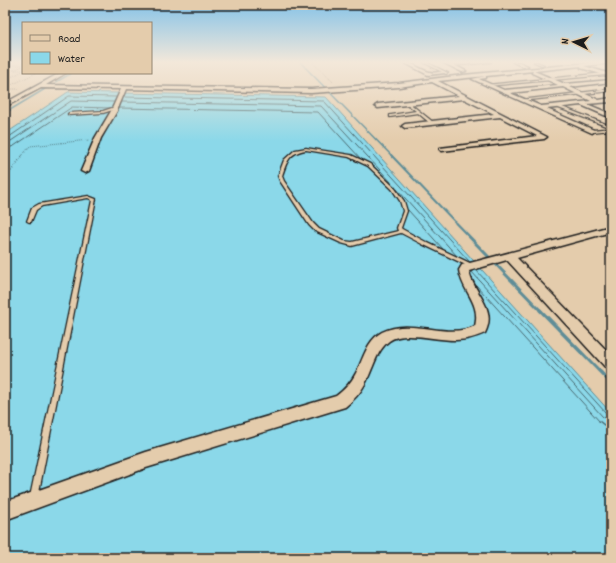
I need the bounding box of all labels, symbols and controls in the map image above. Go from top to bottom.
legend [22,22,152,74]
north arrow [554,22,594,62]
text: Road [58,31,80,48]
text: N [558,37,574,45]
text: Water [58,51,85,68]

